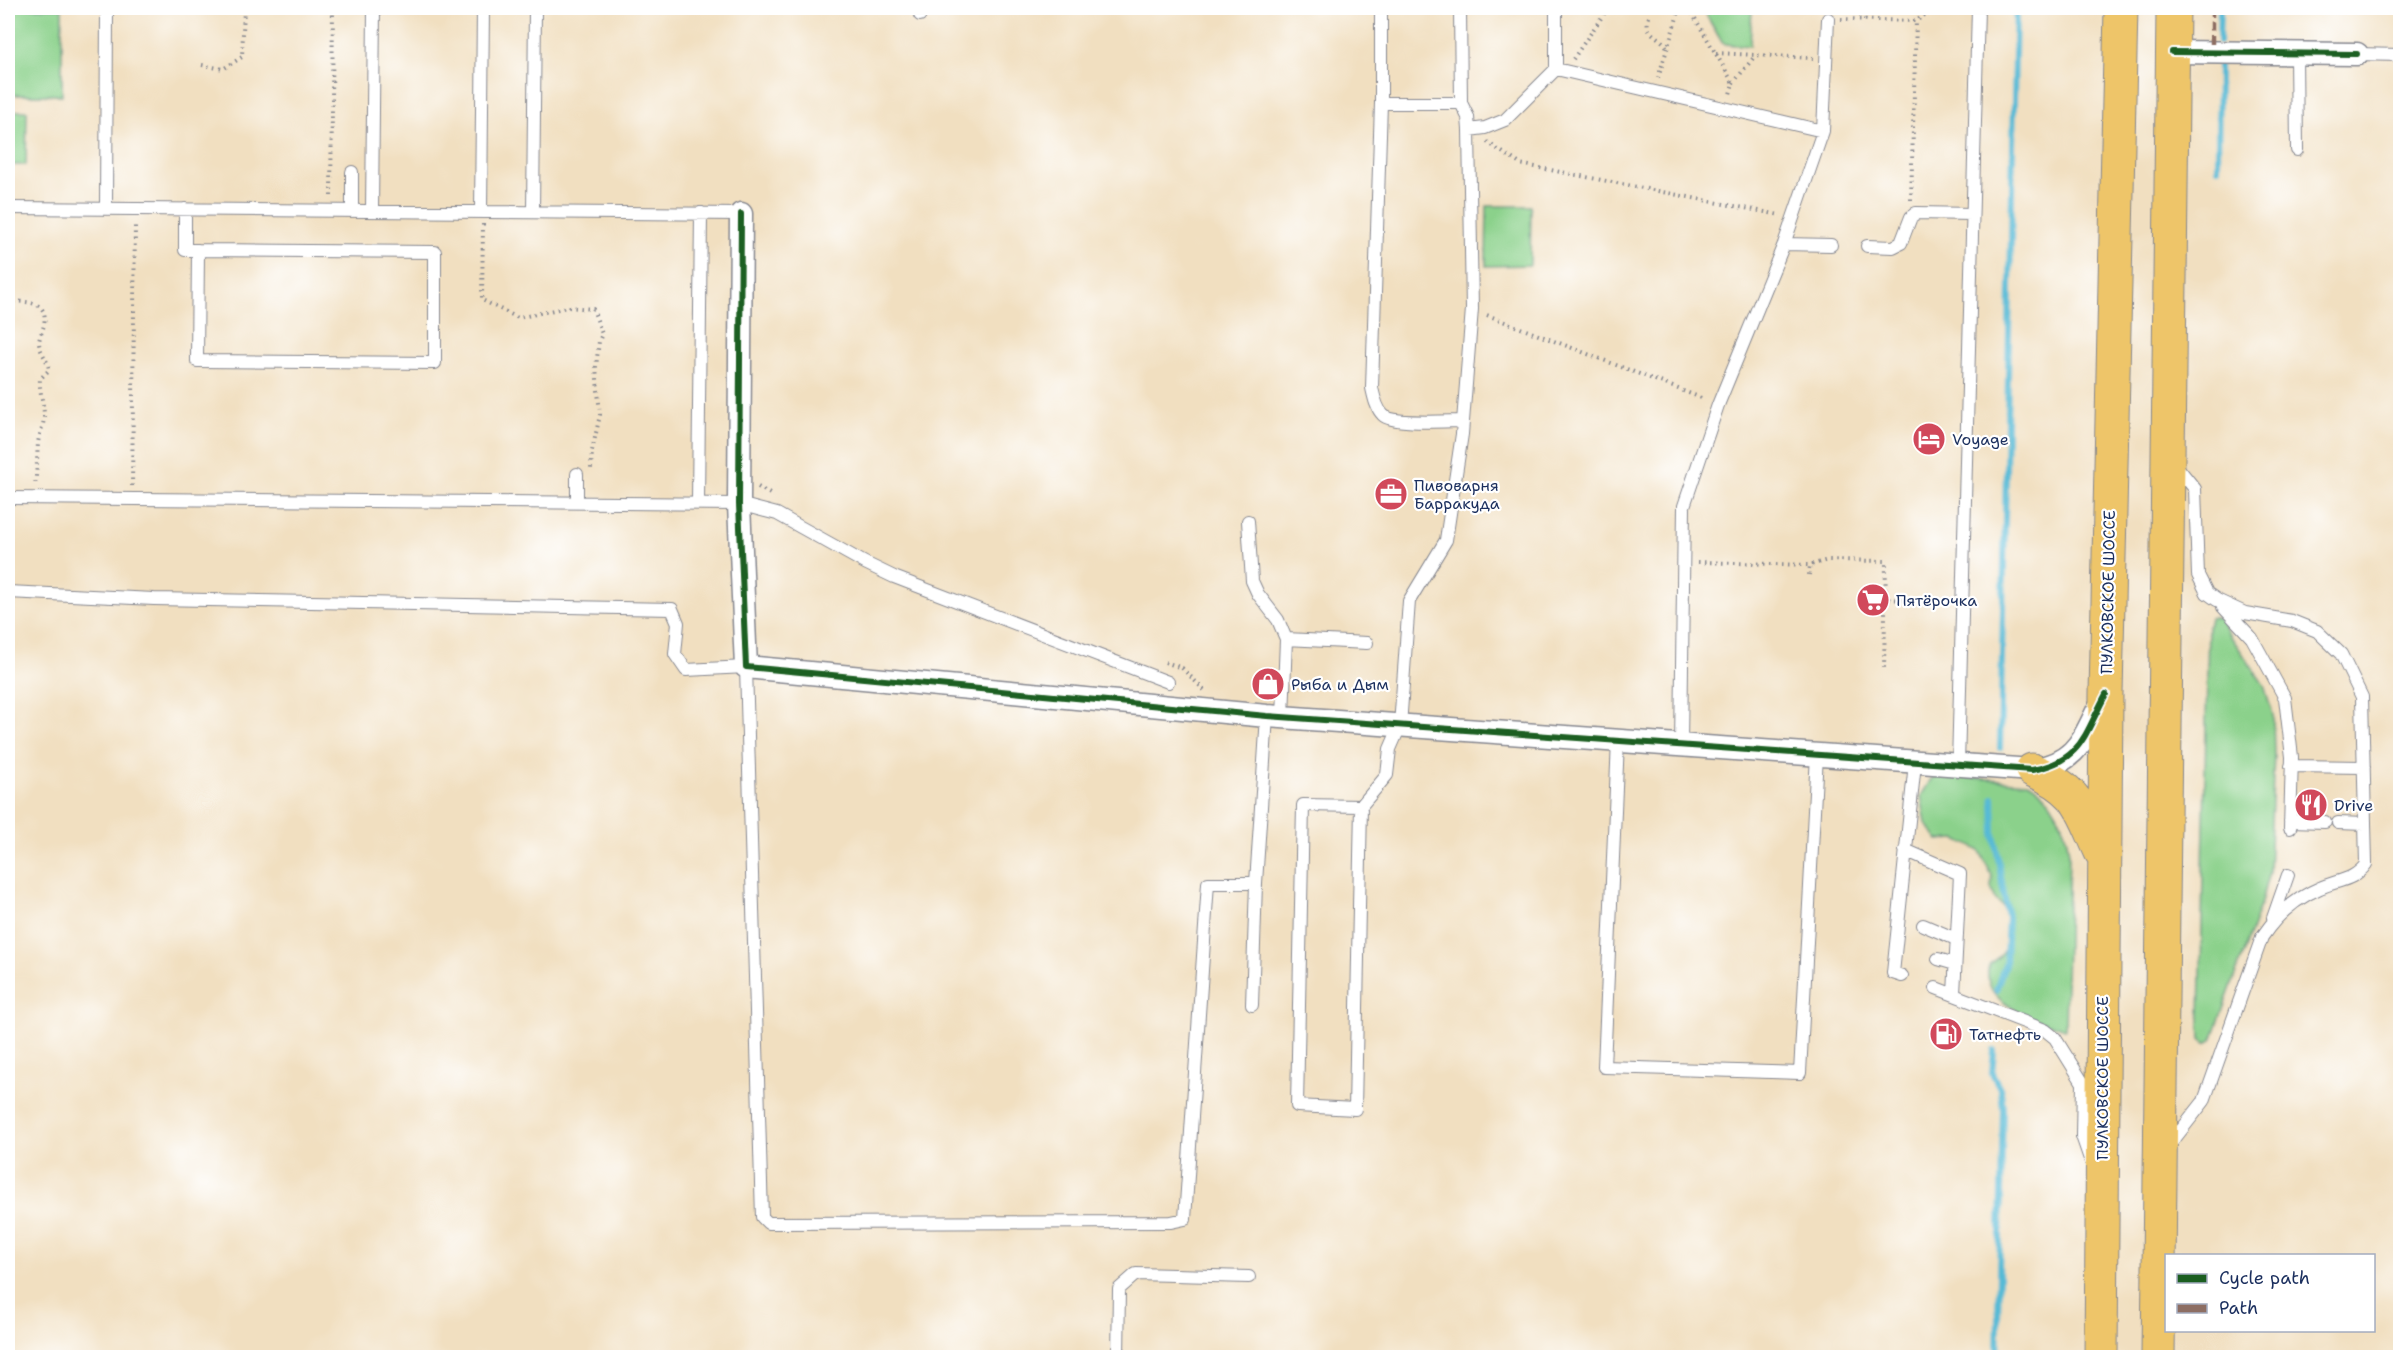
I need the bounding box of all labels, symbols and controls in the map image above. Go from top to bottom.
hotel icon: Voyage [1911,421,1947,457]
place label: Voyage [1952,429,2009,450]
place label: Пивоварня Барракуда [1414,475,1500,514]
office icon: Пивоварня Барракуда [1373,476,1409,512]
street label: ПУЛКОВСКОЕ ШОССЕ [2096,510,2120,674]
supermarket icon: Пятёрочка [1855,582,1891,618]
place label: Пятёрочка [1896,590,1977,611]
shop icon: Рыба и Дым [1250,666,1286,702]
place label: Рыба и Дым [1291,674,1389,695]
restaurant icon: Drive [2293,787,2329,823]
place label: Drive [2334,795,2373,816]
street label: ПУЛКОВСКОЕ ШОССЕ [2092,996,2113,1160]
fuel station icon: Татнефть [1928,1016,1964,1052]
place label: Татнефть [1969,1024,2041,1045]
legend [2165,1254,2375,1332]
text: Cycle path [2219,1266,2310,1290]
text: Path [2219,1296,2258,1320]

